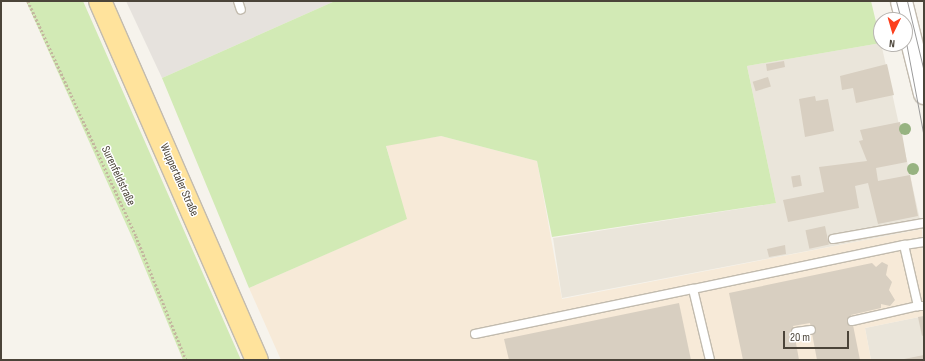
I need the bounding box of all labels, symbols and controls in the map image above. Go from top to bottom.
north arrow [873,12,913,52]
text: N [889,37,895,50]
street label: Wuppertaler Straße [157,141,201,219]
street label: Surenfeldstraße [98,144,138,208]
scale bar [785,323,851,349]
text: 20 m [790,330,810,345]

